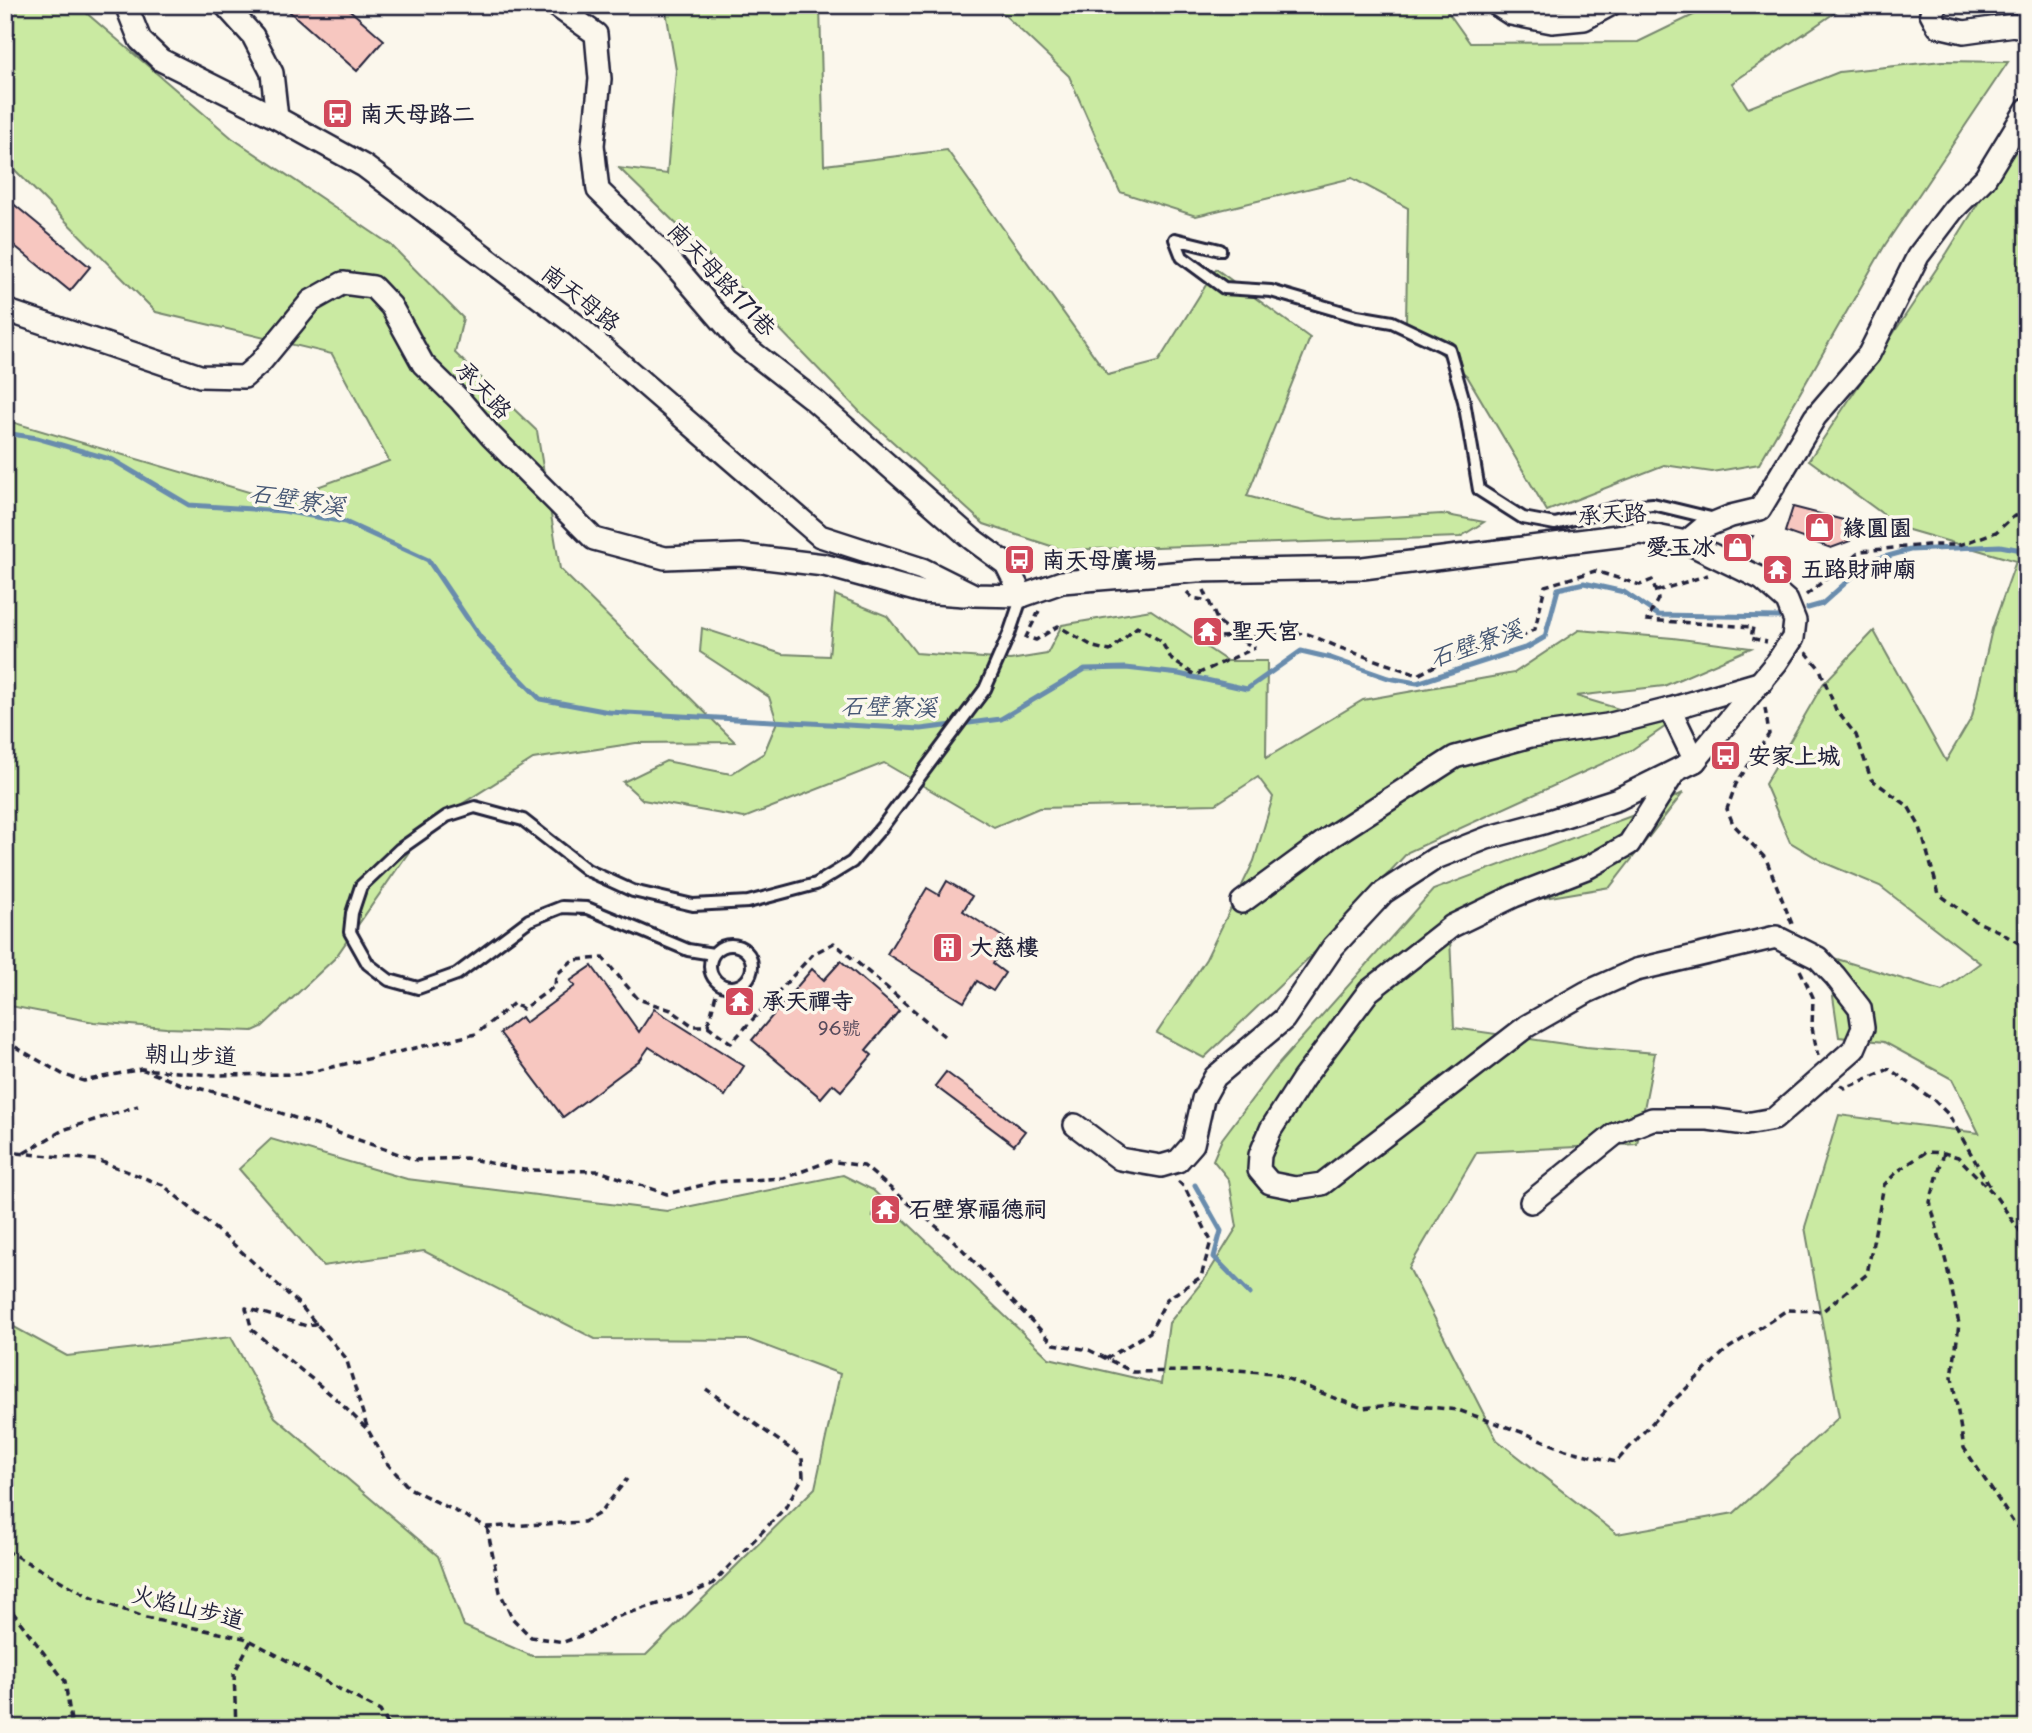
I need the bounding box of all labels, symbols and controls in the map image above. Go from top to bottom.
place label: 南天母路二 [360,95,475,130]
bus stop icon: 南天母路二 [320,97,354,131]
street label: 南天母路171巷 [660,213,786,344]
street label: 南天母路 [535,255,629,339]
street label: 承天路 [449,352,521,426]
water label: 石壁寮溪 [247,473,350,524]
street label: 承天路 [1577,493,1647,532]
place label: 緣圓園 [1843,509,1912,544]
shop icon: 緣圓園 [1803,511,1837,545]
place label: 愛玉冰 [1646,528,1715,563]
shop icon: 愛玉冰 [1721,530,1755,564]
place label: 南天母廣場 [1042,541,1157,576]
bus stop icon: 南天母廣場 [1002,543,1036,577]
place label: 五路財神廟 [1801,550,1916,585]
temple icon: 五路財神廟 [1761,552,1795,586]
water label: 石壁寮溪 [1424,609,1528,675]
place label: 聖天宮 [1231,612,1300,647]
temple icon: 聖天宮 [1191,614,1225,648]
water label: 石壁寮溪 [841,686,939,724]
place label: 安家上城 [1748,737,1840,772]
bus stop icon: 安家上城 [1708,739,1742,773]
place label: 大慈樓 [970,928,1039,963]
building icon: 大慈樓 [930,930,964,964]
place label: 承天禪寺 [762,982,854,1017]
temple icon: 承天禪寺 [722,984,756,1018]
house number: 96號 [817,1013,861,1041]
street label: 朝山步道 [144,1034,238,1073]
place label: 石壁寮福德祠 [909,1190,1047,1225]
temple icon: 石壁寮福德祠 [869,1192,903,1226]
street label: 火焰山步道 [128,1575,248,1636]

